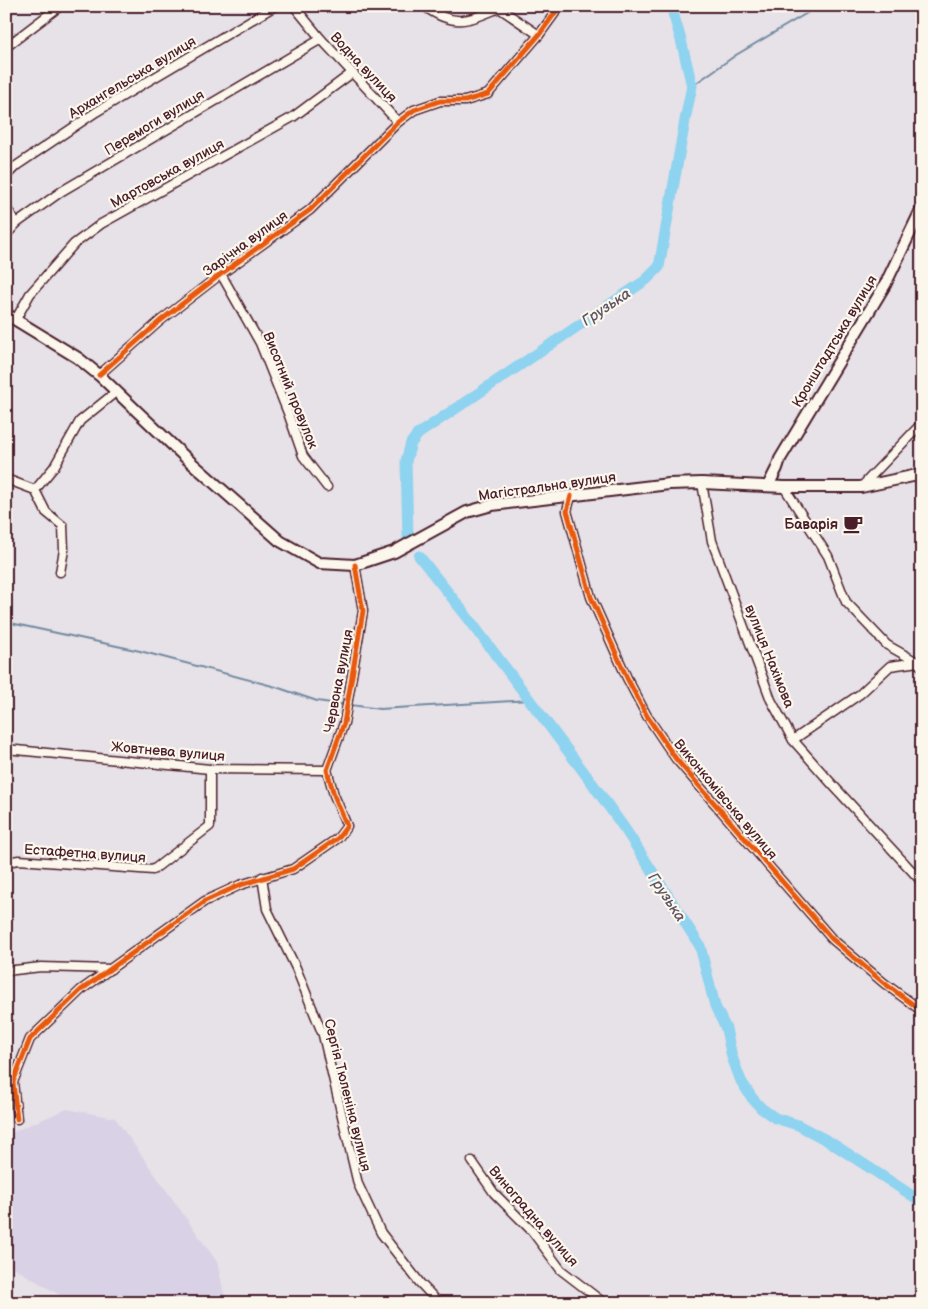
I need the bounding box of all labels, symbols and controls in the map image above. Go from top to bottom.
street label: Водна вулиця [327,29,401,106]
street label: Архангельська вулиця [65,33,199,123]
street label: Перемоги вулиця [101,86,207,159]
street label: Мартовська вулиця [108,135,227,212]
street label: Зарічна вулиця [200,207,291,280]
street label: Кронштадтська вулиця [788,272,881,410]
water label: Грузька [578,284,635,331]
street label: Висотний провулок [259,329,322,452]
street label: Магістральна вулиця [477,468,617,505]
cafe icon: Баварія [842,513,864,535]
place label: Баварія [784,516,838,533]
street label: вулиця Нахімова [741,602,798,711]
street label: Червона вулиця [320,628,357,734]
street label: Виконкомівська вулиця [670,736,781,863]
street label: Жовтнева вулиця [110,738,226,765]
street label: Естафетна вулиця [23,841,147,866]
water label: Грузька [643,869,690,926]
street label: Сергія Тюленіна вулиця [320,1017,375,1173]
street label: Виноградна вулиця [485,1163,582,1270]

